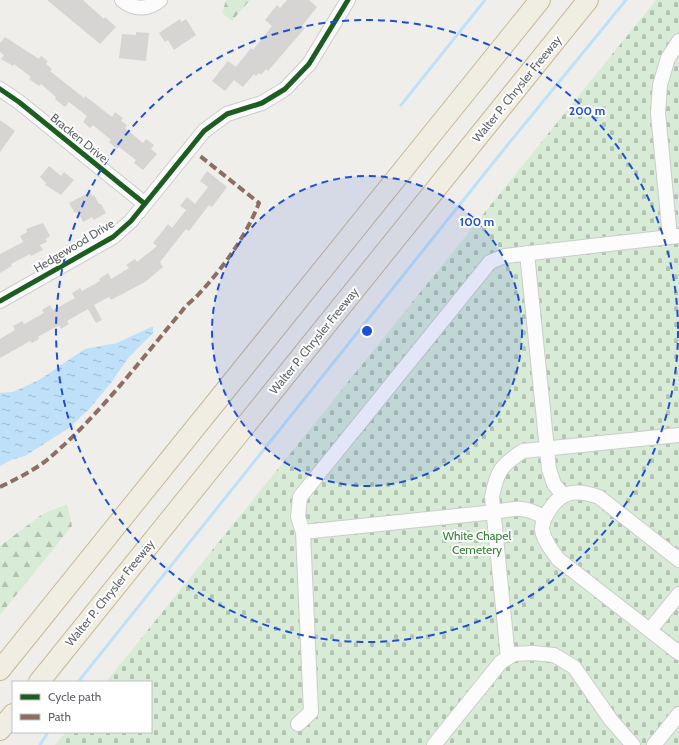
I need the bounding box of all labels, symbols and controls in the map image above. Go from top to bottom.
street label: Walter P. Chrysler Freeway [469,32,564,145]
text: 200 m [569,103,605,118]
street label: Bracken Drive [48,110,111,165]
text: 100 m [460,214,494,229]
street label: Hedgewood Drive [31,216,117,276]
street label: Walter P. Chrysler Freeway [266,284,361,397]
centre of rings [360,324,374,338]
park label: White Chapel Cemetery [443,528,511,557]
street label: Walter P. Chrysler Freeway [62,536,157,649]
legend [12,681,152,733]
text: Cycle path [48,689,101,704]
text: Path [48,709,71,724]

